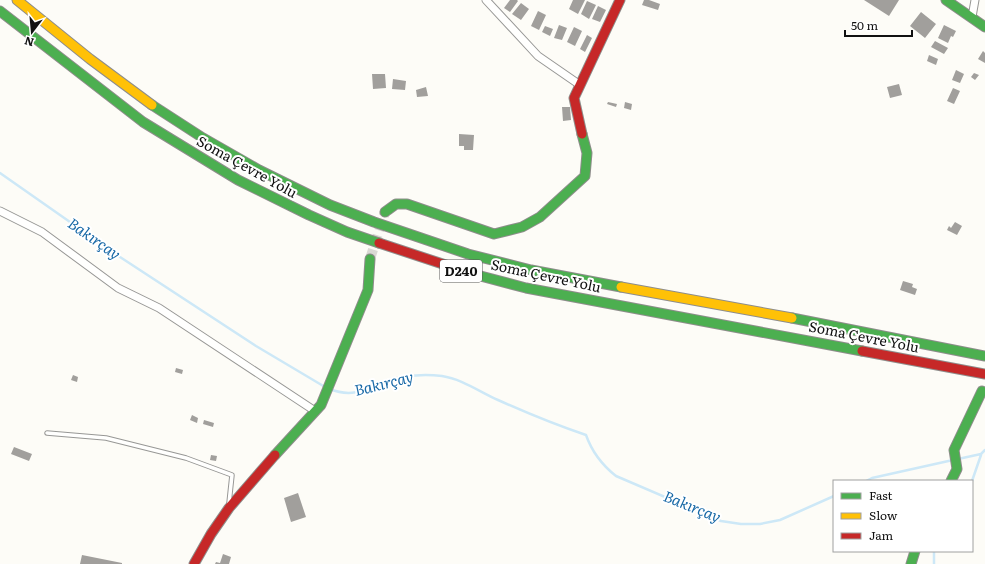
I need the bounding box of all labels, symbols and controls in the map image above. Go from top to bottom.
north arrow [12,12,52,52]
scale bar [845,12,912,38]
text: 50 m [851,16,878,34]
text: N [22,34,36,52]
street label: Soma Çevre Yolu [194,130,301,202]
water label: Bakırçay [64,211,126,264]
street label: Soma Çevre Yolu [489,254,603,296]
road number: D240 [440,260,482,282]
street label: Soma Çevre Yolu [807,316,921,357]
water label: Bakırçay [352,364,416,401]
legend [833,480,973,552]
water label: Bakırçay [660,484,725,528]
text: Fast [869,486,893,504]
text: Slow [869,506,898,524]
text: Jam [869,526,894,544]

